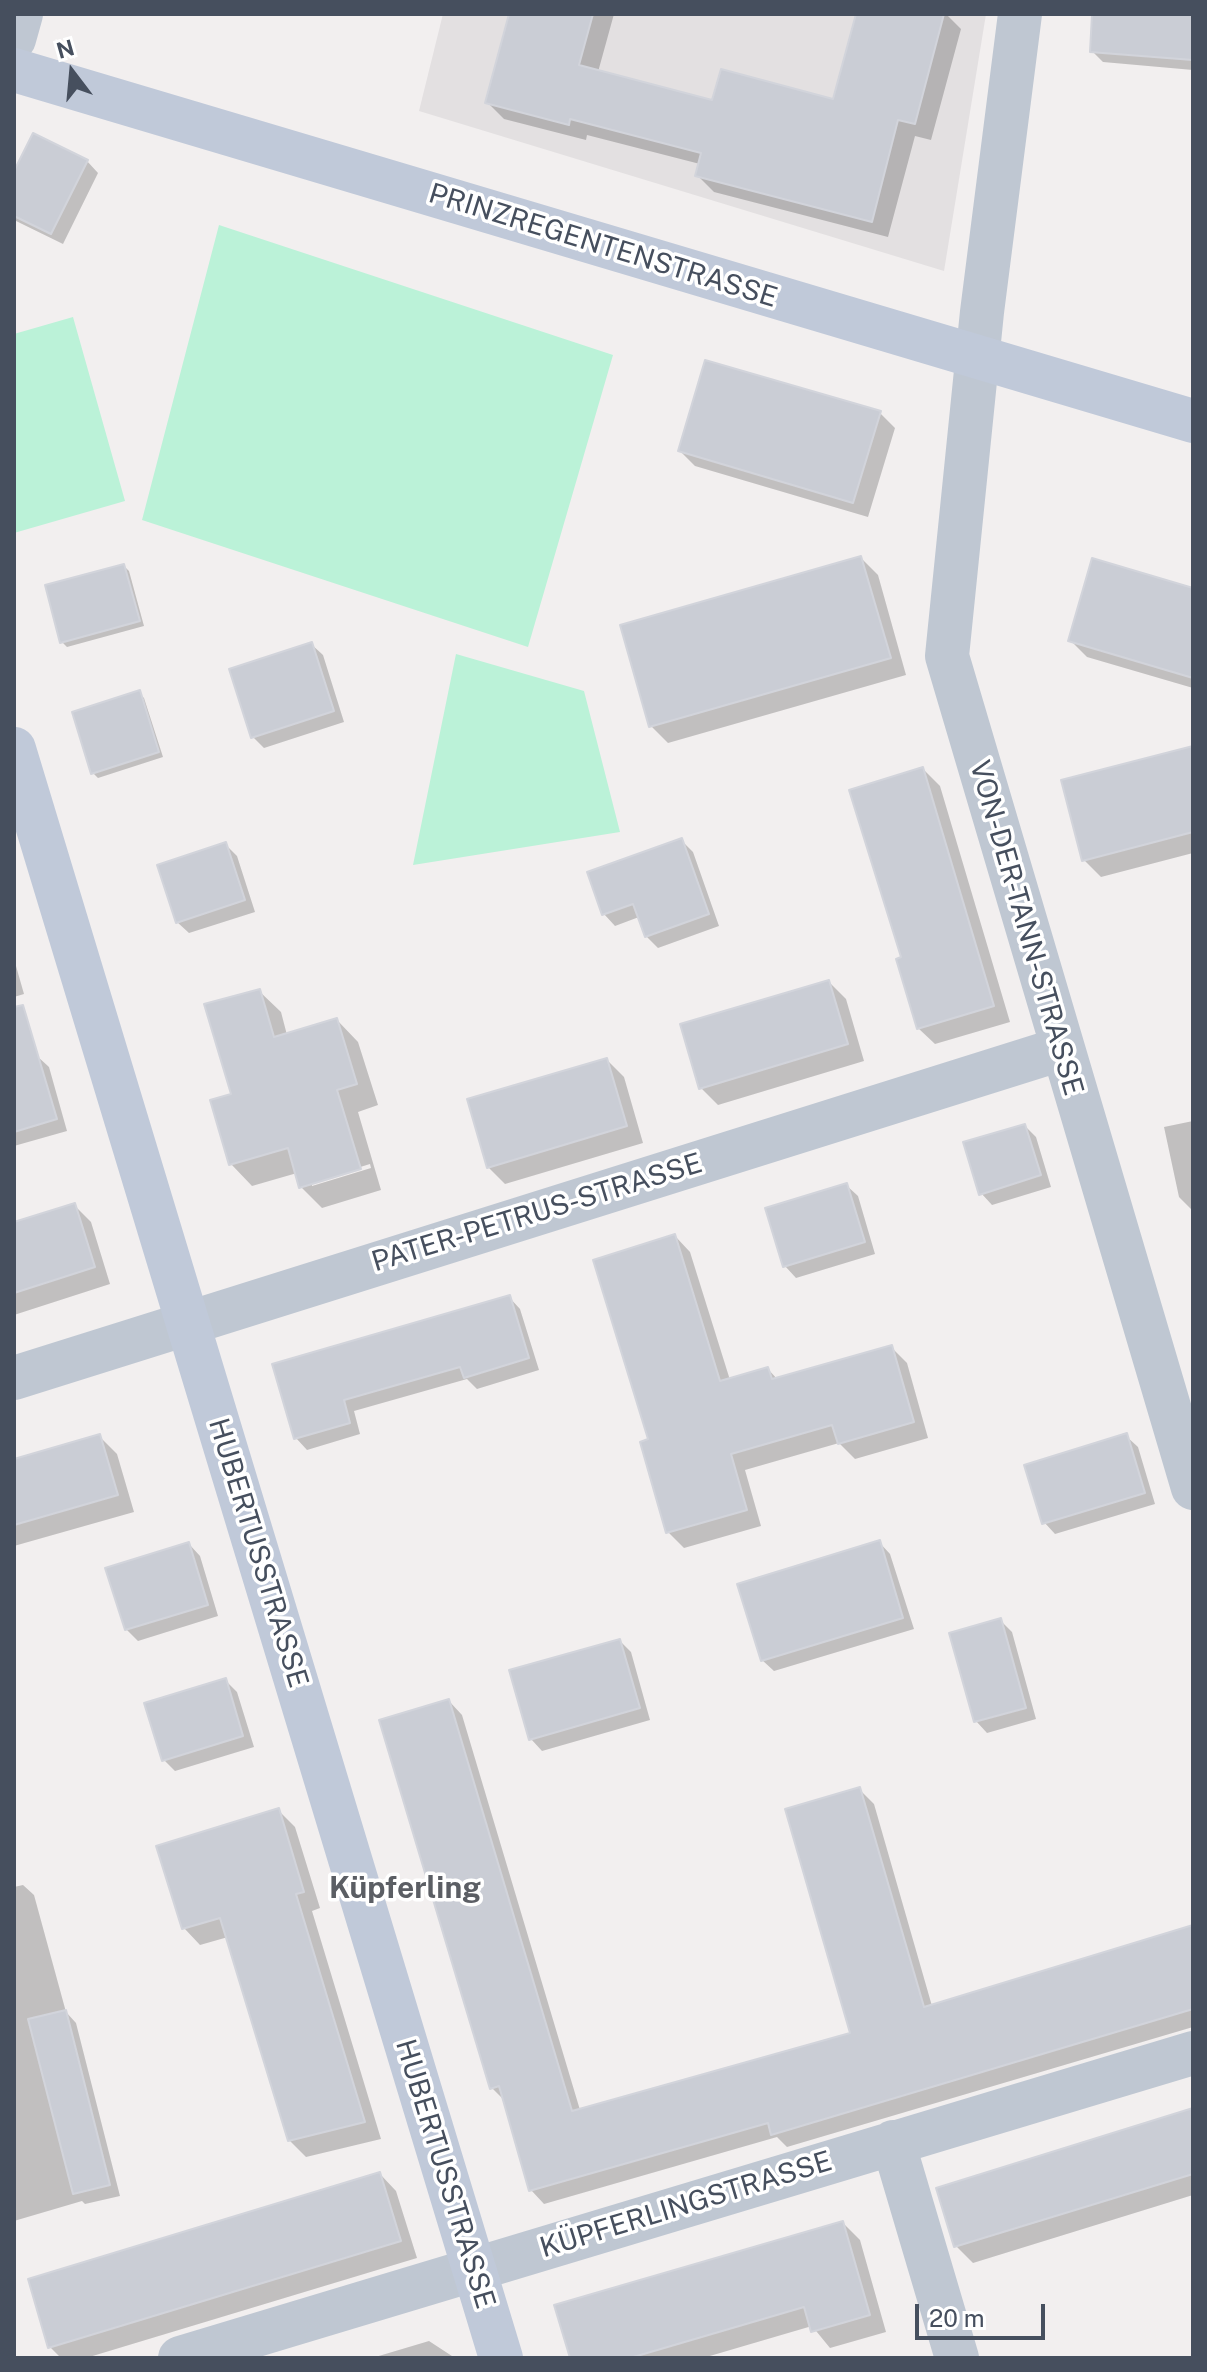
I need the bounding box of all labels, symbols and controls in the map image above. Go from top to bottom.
north arrow [32,32,112,112]
text: N [54,34,77,64]
street label: PRINZREGENTENSTRASSE [425,177,781,315]
street label: VON-DER-TANN-STRASSE [962,757,1090,1099]
street label: PATER-PETRUS-STRASSE [368,1147,706,1279]
street label: HUBERTUSSTRASSE [201,1414,315,1692]
district label: Küpferling [329,1871,481,1907]
street label: HUBERTUSSTRASSE [388,2035,502,2313]
street label: KÜPFERLINGSTRASSE [536,2145,836,2265]
scale bar [919,2288,1049,2338]
text: 20 m [929,2304,985,2332]

